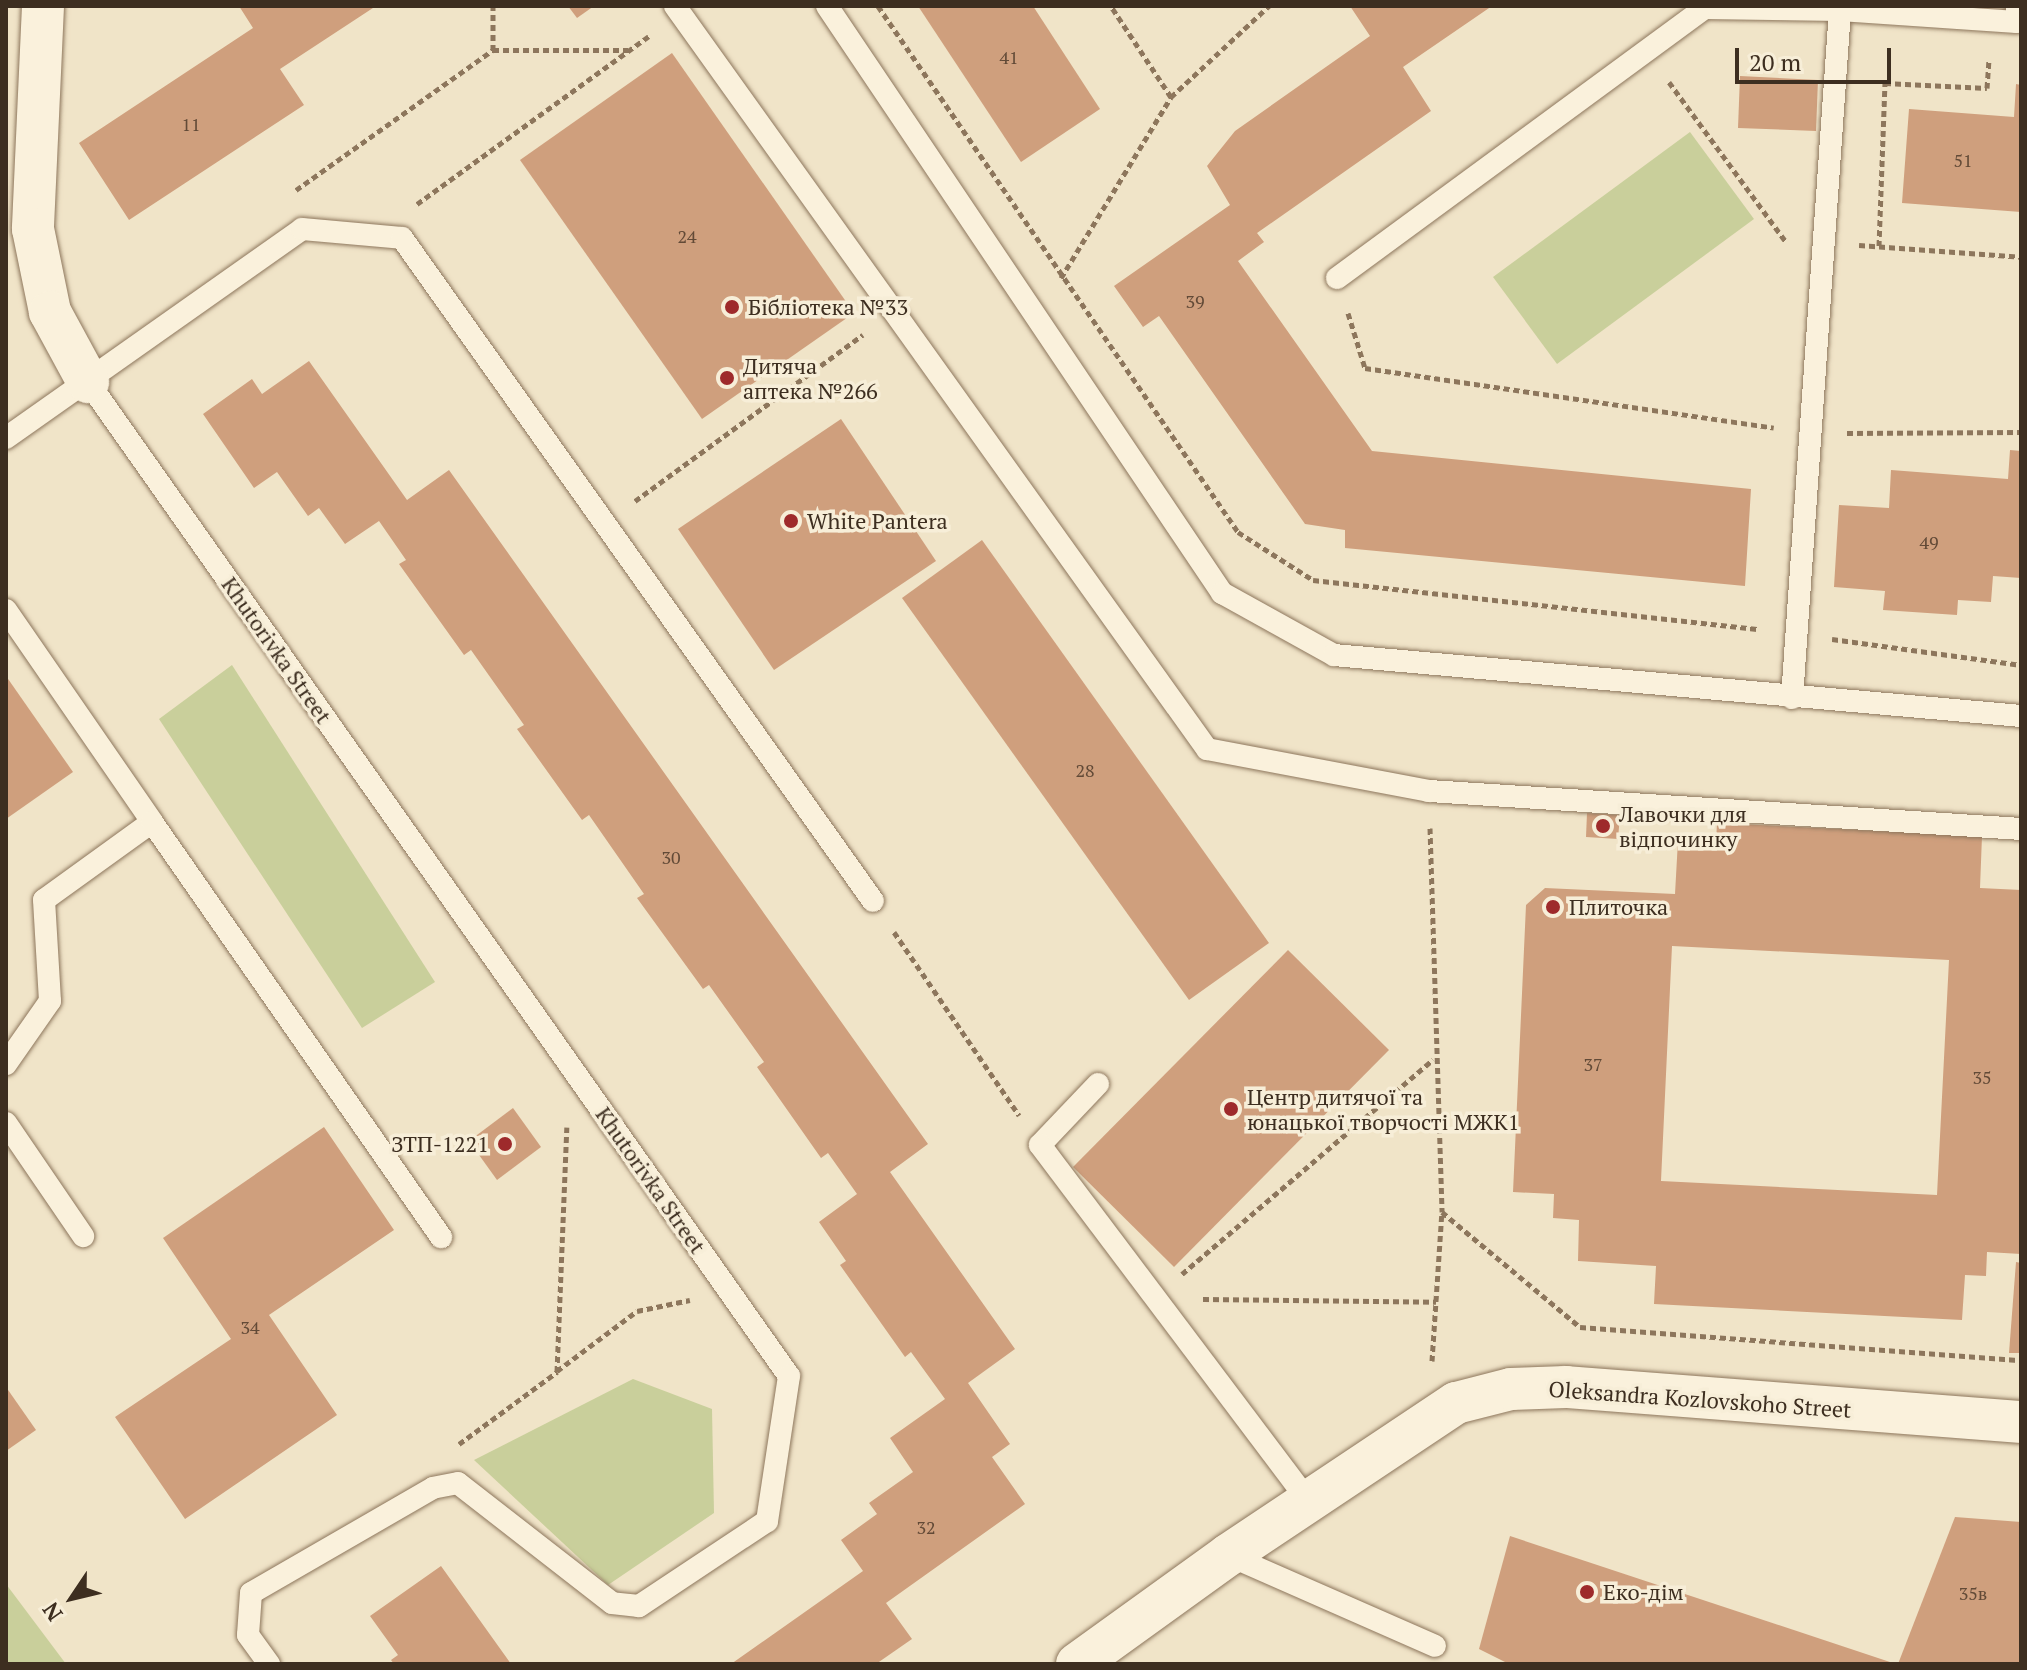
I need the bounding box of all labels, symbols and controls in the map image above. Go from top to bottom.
scale bar [1739,32,1895,82]
house number: 41 [999,46,1019,68]
text: 20 m [1749,46,1801,78]
house number: 11 [181,113,201,135]
house number: 51 [1953,149,1973,171]
house number: 24 [677,225,697,247]
house number: 39 [1185,290,1205,312]
place label: Бібліотека №33 [748,294,908,320]
marker: Бібліотека №33 [723,298,741,316]
place label: Дитяча аптека №266 [743,352,878,404]
marker: Дитяча аптека №266 [718,369,736,387]
place label: White Pantera [807,508,948,534]
marker: White Pantera [782,512,800,530]
house number: 49 [1919,531,1939,553]
street label: Khutorivka Street [217,572,337,728]
house number: 28 [1075,759,1095,781]
place label: Лавочки для відпочинку [1619,800,1747,852]
marker: Лавочки для відпочинку [1594,817,1612,835]
house number: 30 [661,846,681,868]
place label: Плиточка [1569,894,1668,920]
marker: Плиточка [1544,898,1562,916]
house number: 37 [1583,1053,1603,1075]
house number: 35 [1972,1066,1992,1088]
place label: Центр дитячої та юнацької творчості МЖК1 [1247,1083,1520,1134]
marker: Центр дитячої та юнацької творчості МЖК1 [1222,1100,1240,1118]
street label: Khutorivka Street [591,1102,711,1258]
place label: ЗТП-1221 [391,1131,489,1157]
marker: ЗТП-1221 [496,1135,514,1153]
house number: 34 [240,1316,260,1338]
street label: Oleksandra Kozlovskoho Street [1548,1375,1852,1423]
house number: 32 [916,1516,936,1538]
north arrow [32,1558,112,1638]
place label: Еко-дім [1603,1579,1684,1605]
house number: 35в [1959,1582,1987,1604]
marker: Еко-дім [1578,1583,1596,1601]
text: N [35,1597,69,1627]

